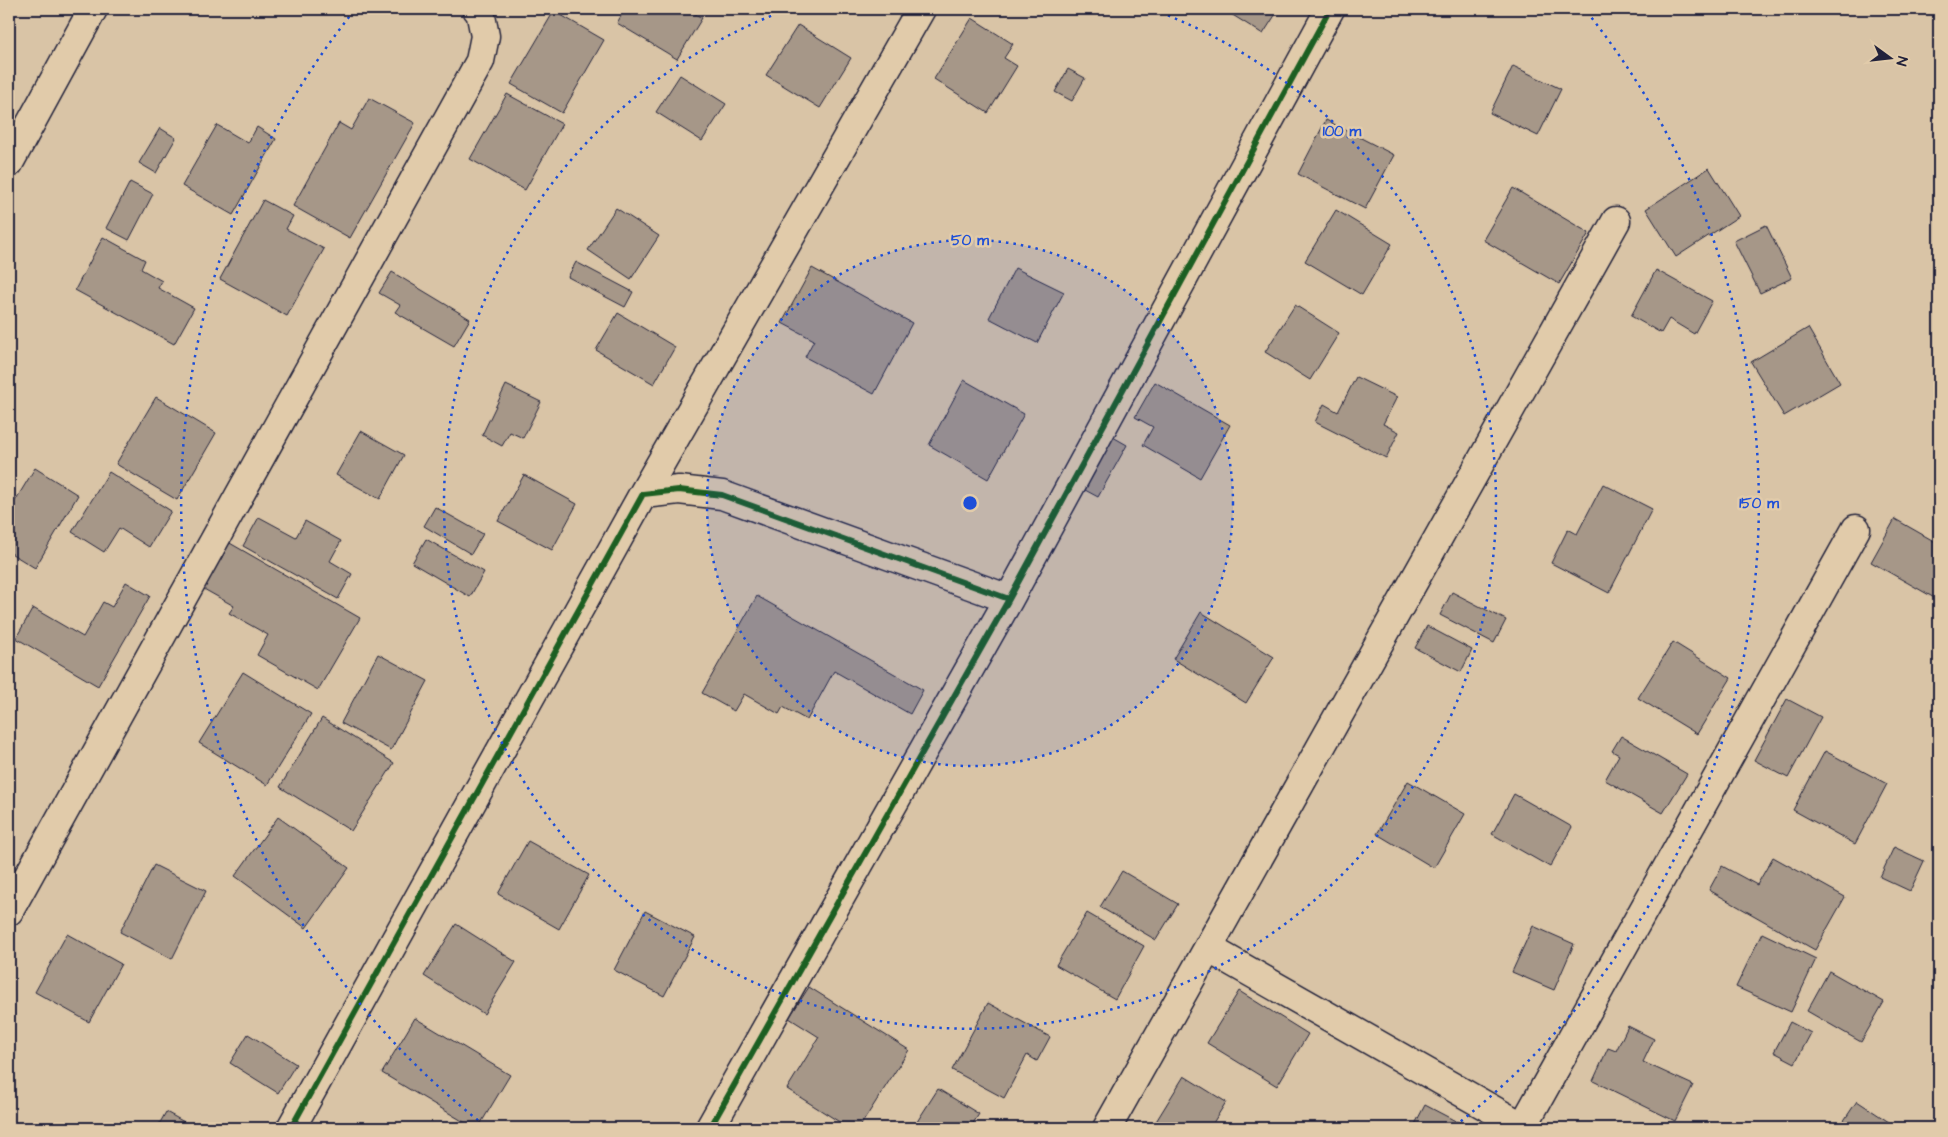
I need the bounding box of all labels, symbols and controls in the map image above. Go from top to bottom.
north arrow [1866,32,1916,82]
text: N [1891,54,1912,68]
text: 100 m [1323,121,1362,142]
text: 50 m [951,230,989,251]
text: 150 m [1739,493,1779,514]
centre of rings [961,494,979,512]

